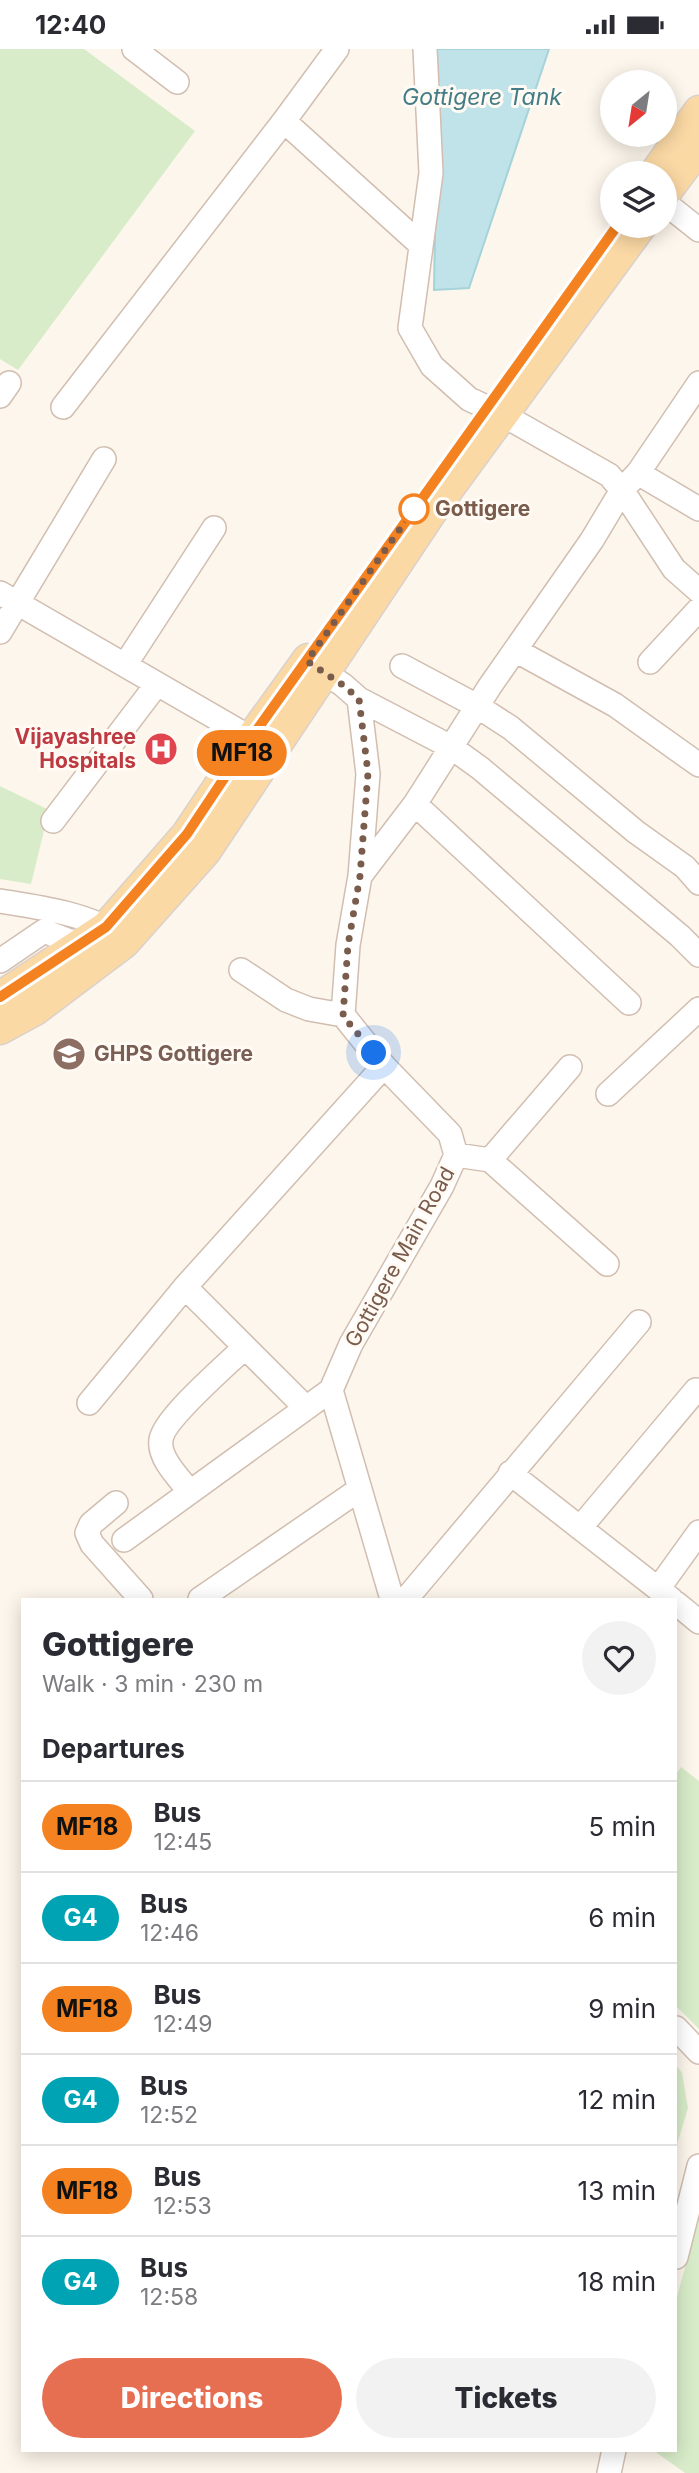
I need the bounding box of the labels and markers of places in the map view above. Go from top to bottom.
marker: Gottigere [399,494,429,524]
place label: Gottigere [435,496,530,521]
place label: Vijayashree Hospitals [15,724,136,773]
hospital icon: Vijayashree Hospitals [142,730,180,768]
school or university icon: GHPS Gottigere [50,1035,88,1073]
place label: GHPS Gottigere [94,1041,253,1066]

